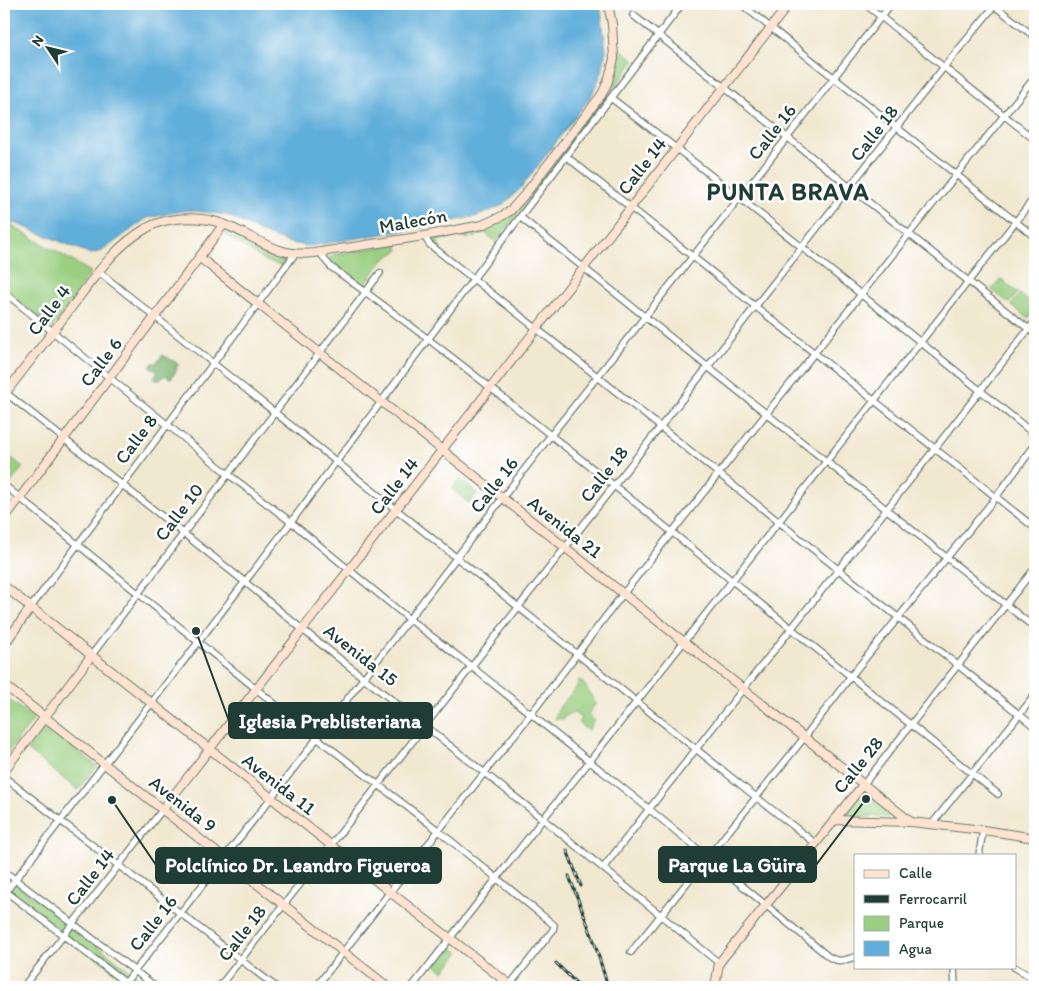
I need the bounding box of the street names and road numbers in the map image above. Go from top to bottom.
street label: Calle 16 [743,99,801,165]
street label: Calle 18 [845,100,903,166]
street label: Calle 14 [612,133,672,199]
street label: Malecón [377,204,449,238]
street label: Calle 4 [22,280,76,340]
street label: Calle 6 [75,333,127,391]
street label: Calle 8 [110,409,162,469]
street label: Calle 18 [575,441,633,507]
street label: Calle 16 [465,452,523,518]
street label: Calle 14 [364,453,424,519]
street label: Calle 10 [150,478,208,546]
street label: Avenida 21 [523,491,607,563]
street label: Avenida 15 [319,619,403,691]
street label: Calle 28 [828,732,888,798]
street label: Avenida 11 [238,748,320,820]
street label: Avenida 9 [145,771,221,837]
street label: Calle 14 [60,844,120,910]
street label: Calle 16 [124,890,182,956]
street label: Calle 18 [213,900,271,966]

